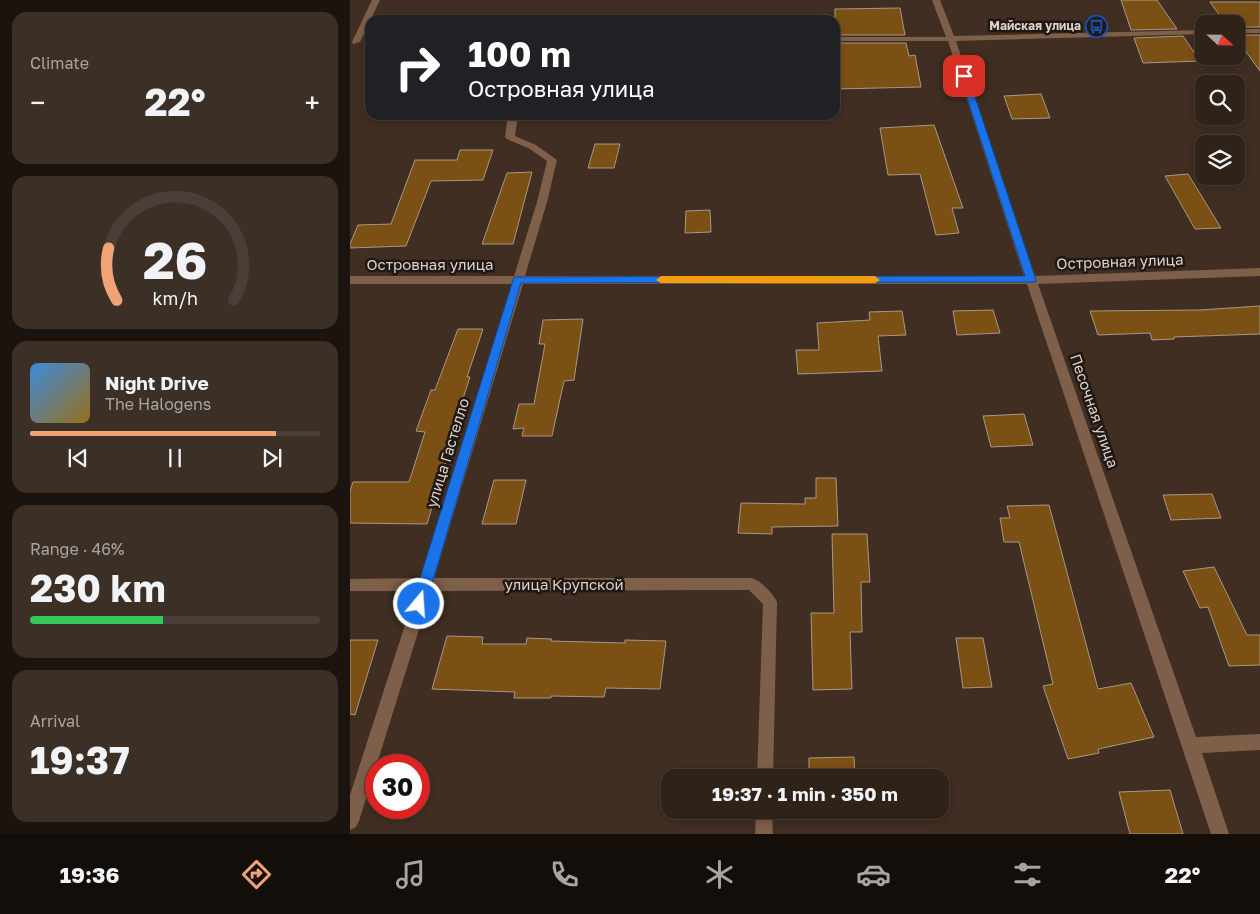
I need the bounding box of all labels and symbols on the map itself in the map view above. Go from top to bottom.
bus stop icon: Майская улица [1085,14,1109,38]
north arrow [1195,15,1245,65]
place label: Майская улица [989,18,1081,33]
pin [943,55,985,97]
street label: Островная улица [1056,250,1184,272]
street label: Островная улица [366,255,494,273]
street label: Песочная улица [1067,351,1123,470]
street label: улица Гастелло [422,396,472,510]
street label: улица Крупской [504,575,624,593]
position arrow [392,577,444,629]
speed limit sign: 30 [365,754,430,819]

